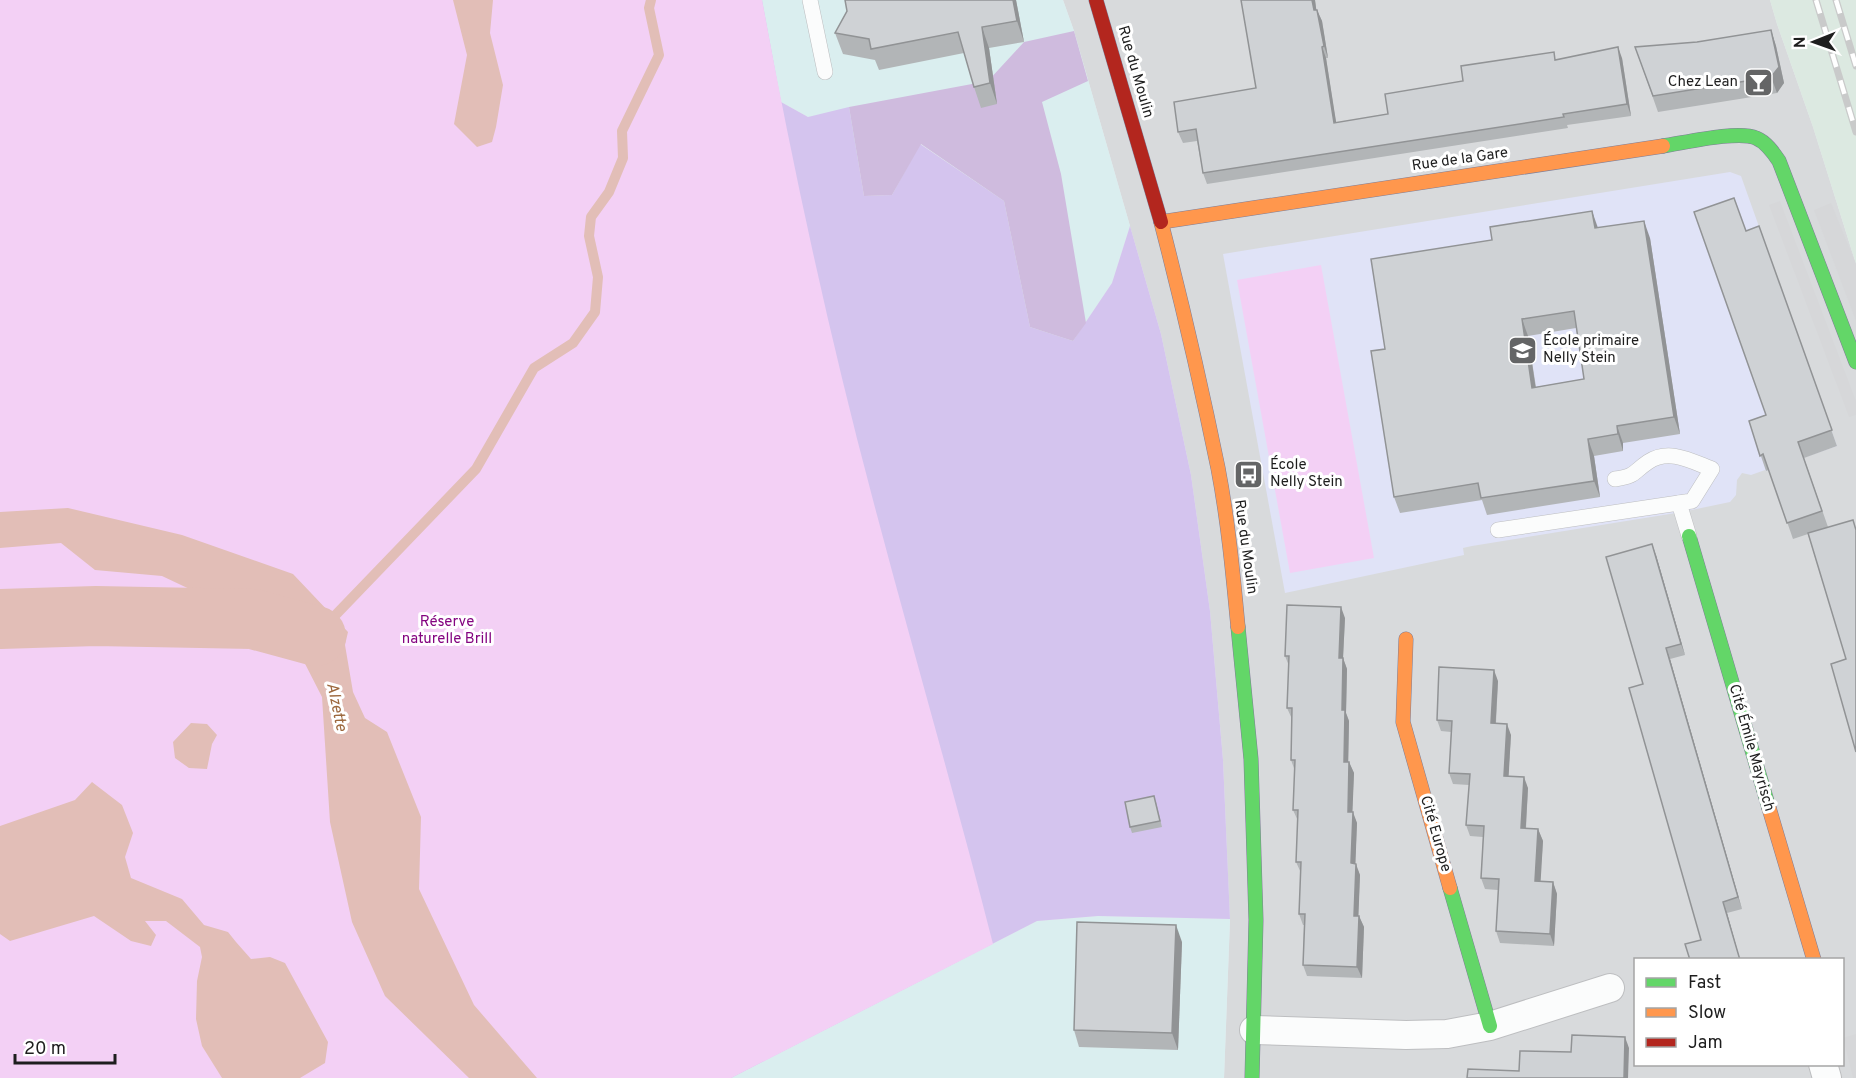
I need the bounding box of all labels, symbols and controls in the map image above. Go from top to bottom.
north arrow [1784,12,1844,72]
street label: Rue du Moulin [1113,24,1157,120]
text: N [1791,36,1811,48]
bar icon: Chez Lean [1743,66,1775,98]
place label: Chez Lean [1668,73,1738,92]
street label: Rue de la Gare [1411,144,1509,176]
place label: École primaire Nelly Stein [1543,331,1639,368]
school or university icon: École primaire Nelly Stein [1506,334,1538,366]
place label: École Nelly Stein [1270,455,1343,492]
bus stop icon: École Nelly Stein [1233,458,1265,490]
street label: Rue du Moulin [1229,499,1261,595]
park label: Réserve naturelle Brill [402,613,492,649]
water label: Alzette [321,681,351,734]
street label: Cité Émile Mayrisch [1724,682,1779,814]
street label: Cité Europe [1415,794,1455,874]
legend [1634,958,1844,1066]
text: Fast [1688,972,1721,995]
text: Slow [1688,1002,1726,1025]
scale bar [15,1027,116,1065]
text: Jam [1688,1032,1723,1055]
text: 20 m [24,1038,66,1061]

